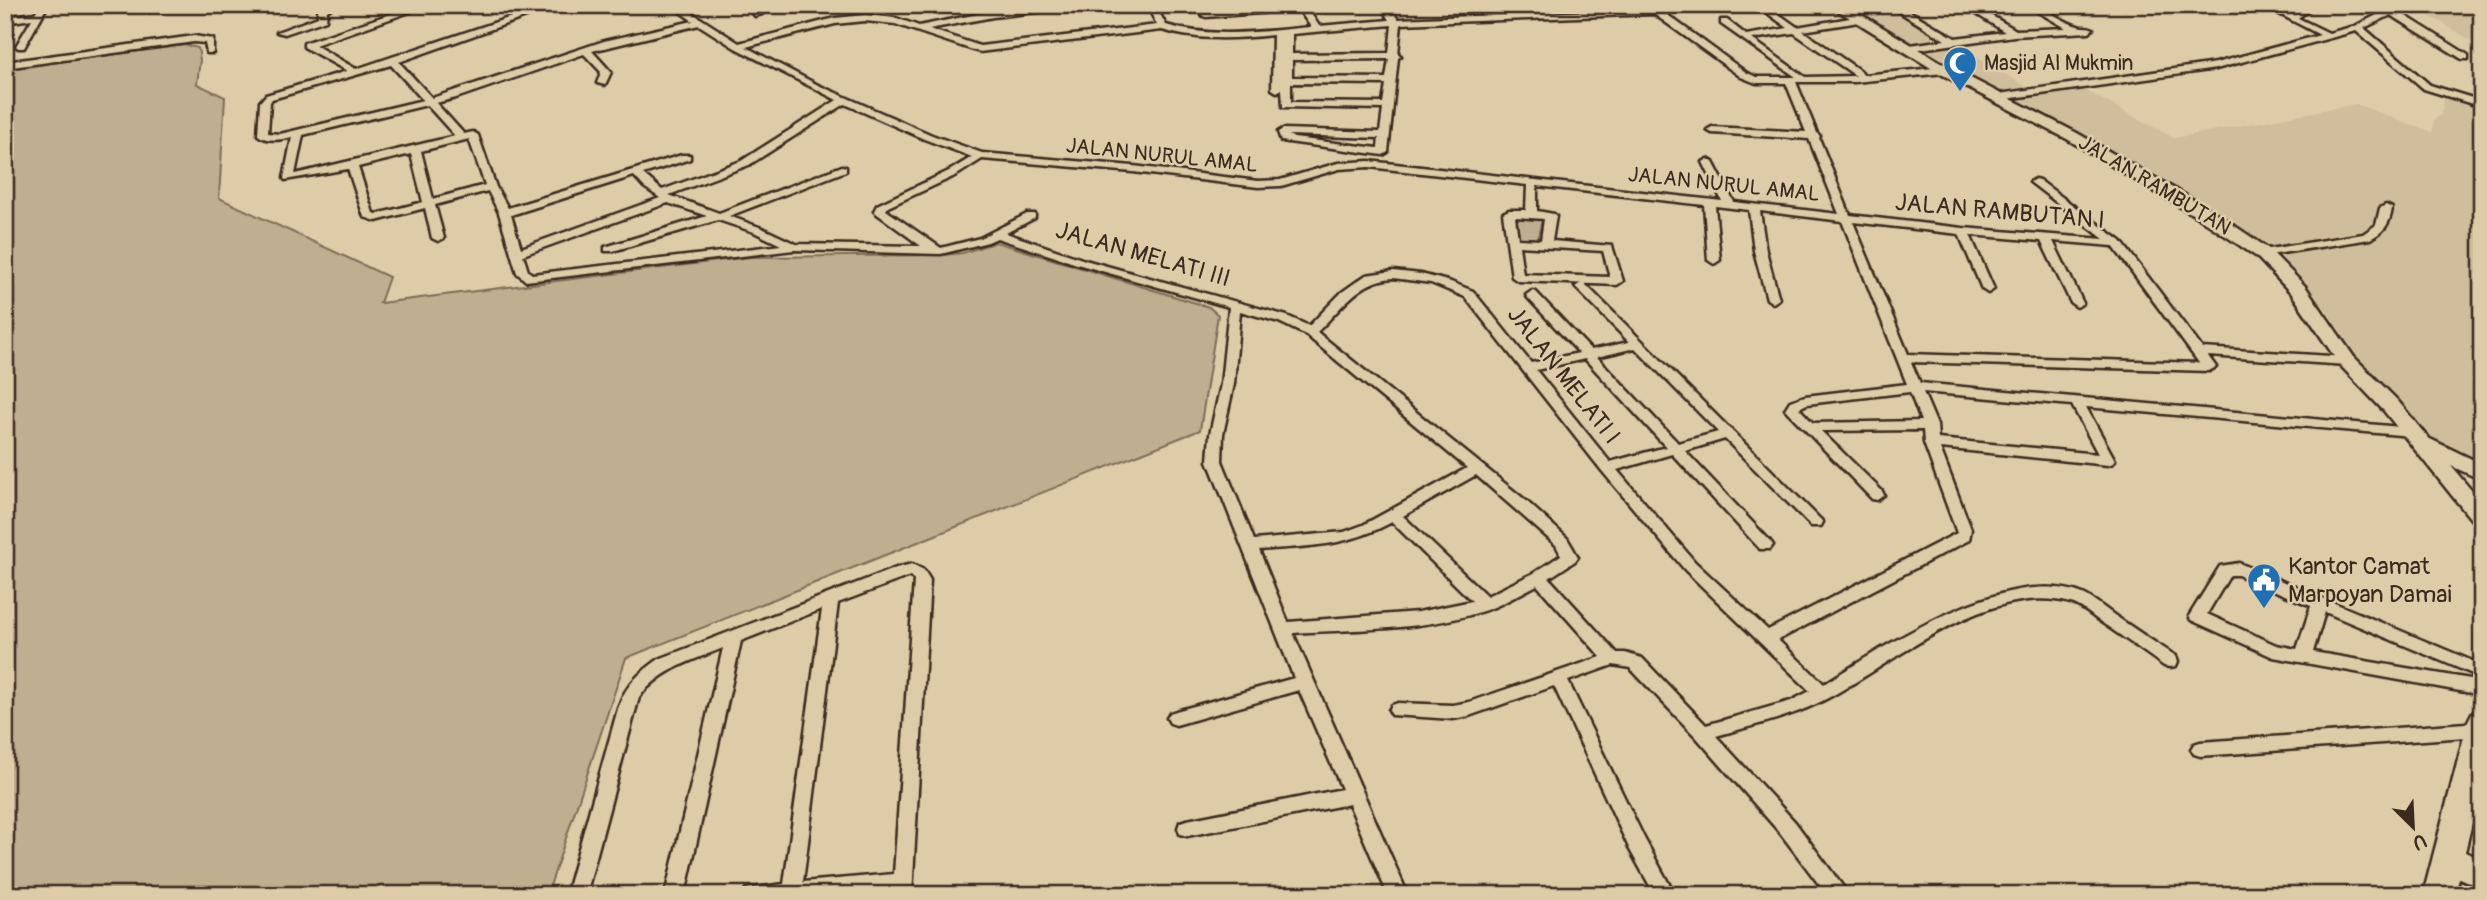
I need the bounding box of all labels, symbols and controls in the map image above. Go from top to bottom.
mosque icon: Masjid Al Mukmin [1941,44,1979,93]
place label: Masjid Al Mukmin [1984,50,2133,77]
street label: JALAN RAMBUTAN [2073,129,2236,242]
street label: JALAN NURUL AMAL [1065,132,1259,179]
street label: JALAN NURUL AMAL [1627,161,1821,208]
street label: JALAN RAMBUTAN I [1894,188,2106,235]
street label: JALAN MELATI III [1052,216,1233,293]
street label: JALAN MELATI I [1501,301,1626,450]
place label: Kantor Camat Marpoyan Damai [2288,552,2452,609]
public building icon: Kantor Camat Marpoyan Damai [2245,561,2283,610]
north arrow [2378,792,2448,862]
text: U [2409,828,2430,855]

